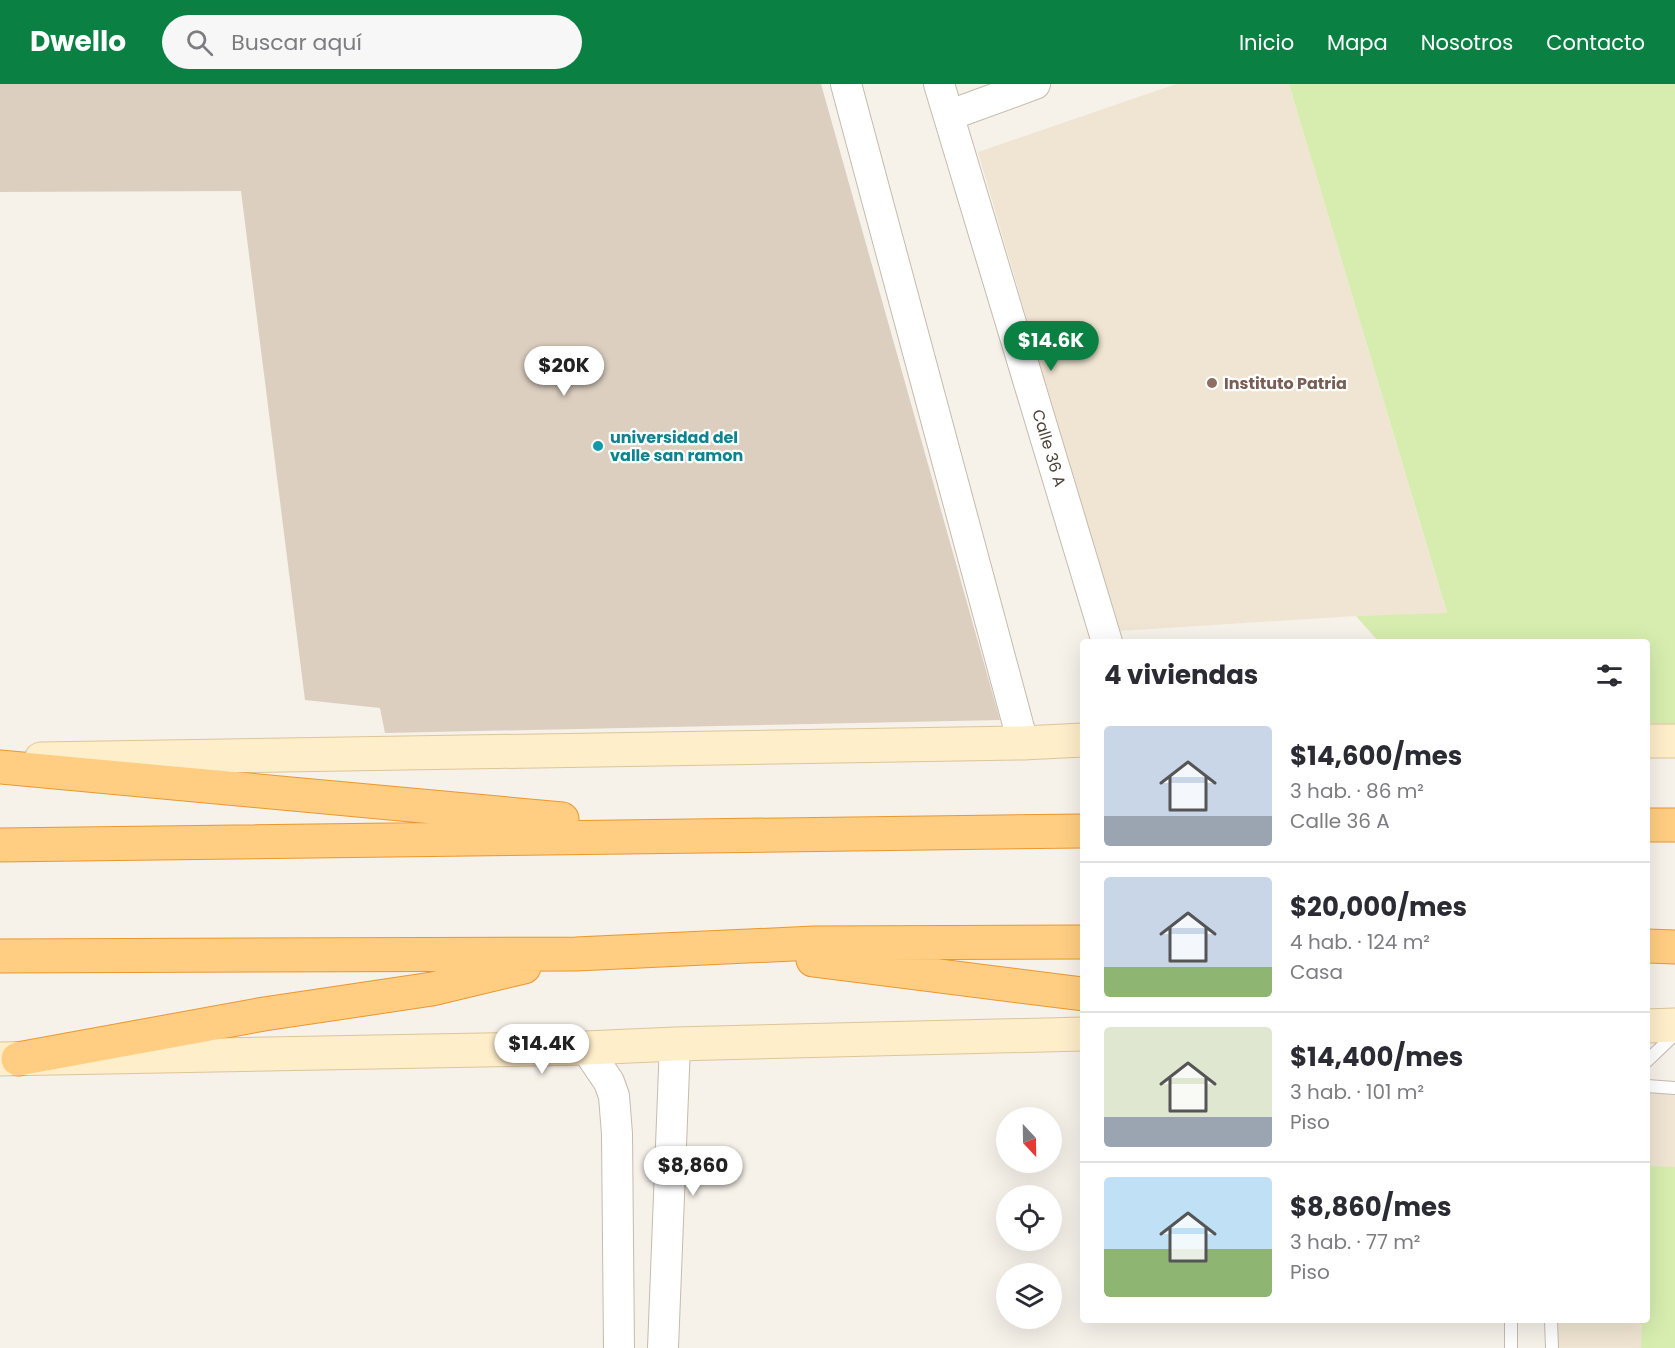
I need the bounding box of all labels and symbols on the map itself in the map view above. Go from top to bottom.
pin: $14.6K [1002,321,1100,372]
pin: $20K [528,346,600,397]
place label: Instituto Patria [1224,372,1347,395]
marker: Instituto Patria [1205,376,1219,390]
street label: Calle 36 A [1026,406,1072,490]
place label: universidad del valle san ramon [610,426,743,467]
marker: universidad del valle san ramon [591,439,605,453]
pin: $14.4K [493,1024,591,1075]
north arrow [996,1107,1062,1173]
pin: $8,860 [644,1146,742,1197]

